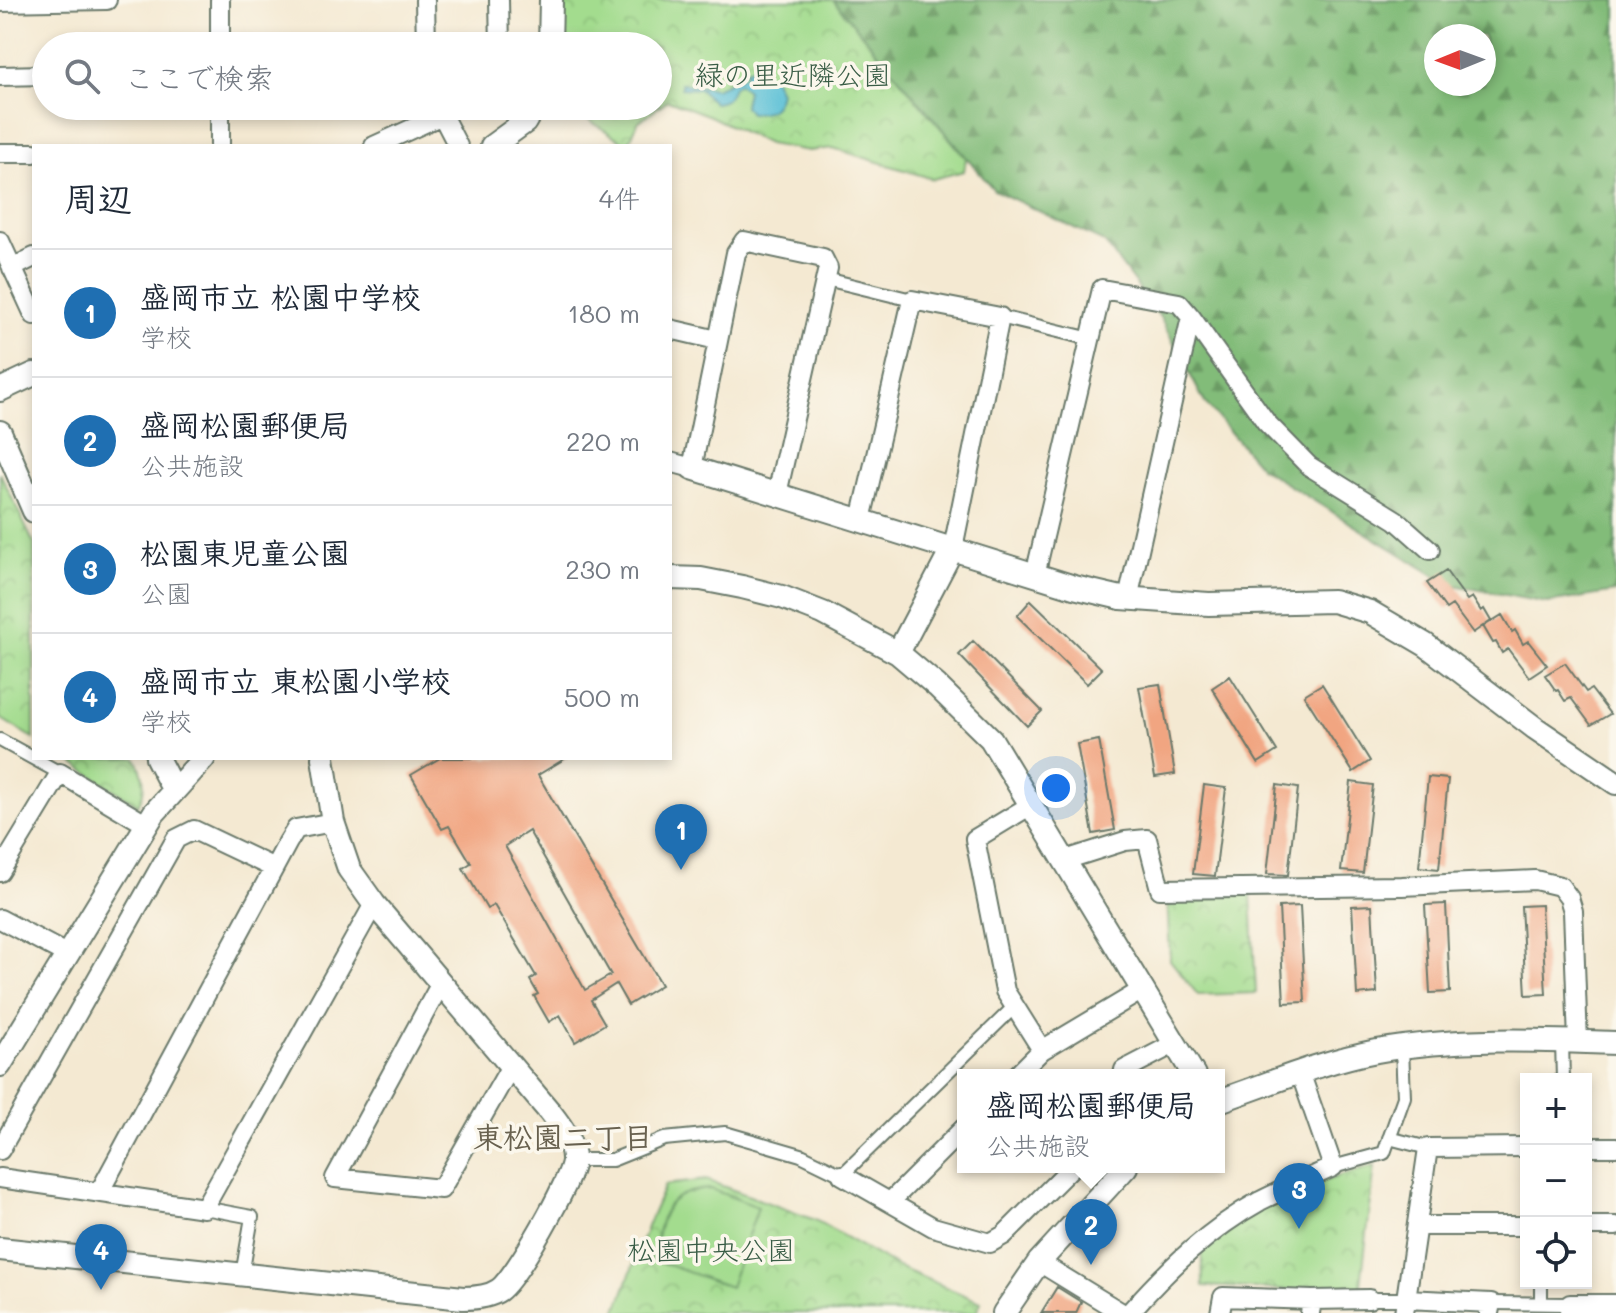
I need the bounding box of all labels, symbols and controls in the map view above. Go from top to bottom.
north arrow [1424,24,1496,96]
search box [32,32,672,120]
icon: search [60,54,104,98]
park label: 緑の里近隣公園 [695,56,891,92]
text: ここで検索 [124,57,274,97]
text: 周辺 [64,175,132,220]
text: 4件 [599,181,640,215]
text: 盛岡市立 松園中学校 [140,276,421,316]
text: 1 [84,296,96,330]
text: 180 m [568,296,640,330]
text: 学校 [140,320,192,354]
text: 盛岡松園郵便局 [140,404,350,444]
text: 2 [83,424,97,458]
text: 220 m [566,424,640,458]
text: 公共施設 [140,448,244,482]
text: 松園東児童公園 [140,532,350,572]
text: 3 [82,552,98,586]
text: 230 m [565,552,640,586]
text: 公園 [140,576,192,610]
text: 盛岡市立 東松園小学校 [140,660,451,700]
text: 4 [82,680,98,714]
text: 500 m [564,680,640,714]
text: 学校 [140,704,192,738]
your location [1036,768,1076,808]
pin: 1 [655,804,707,870]
popup [957,1069,1225,1173]
map controls [1520,1073,1592,1289]
button: + [1520,1073,1592,1145]
text: 盛岡松園郵便局 [986,1084,1196,1124]
district label: 東松園二丁目 [473,1116,653,1156]
text: 公共施設 [986,1128,1090,1162]
button: − [1520,1145,1592,1217]
pin: 3 [1273,1163,1325,1229]
pin: 2 [1065,1199,1117,1265]
button: locate [1520,1217,1592,1289]
pin: 4 [75,1224,127,1290]
park label: 松園中央公園 [627,1231,795,1267]

